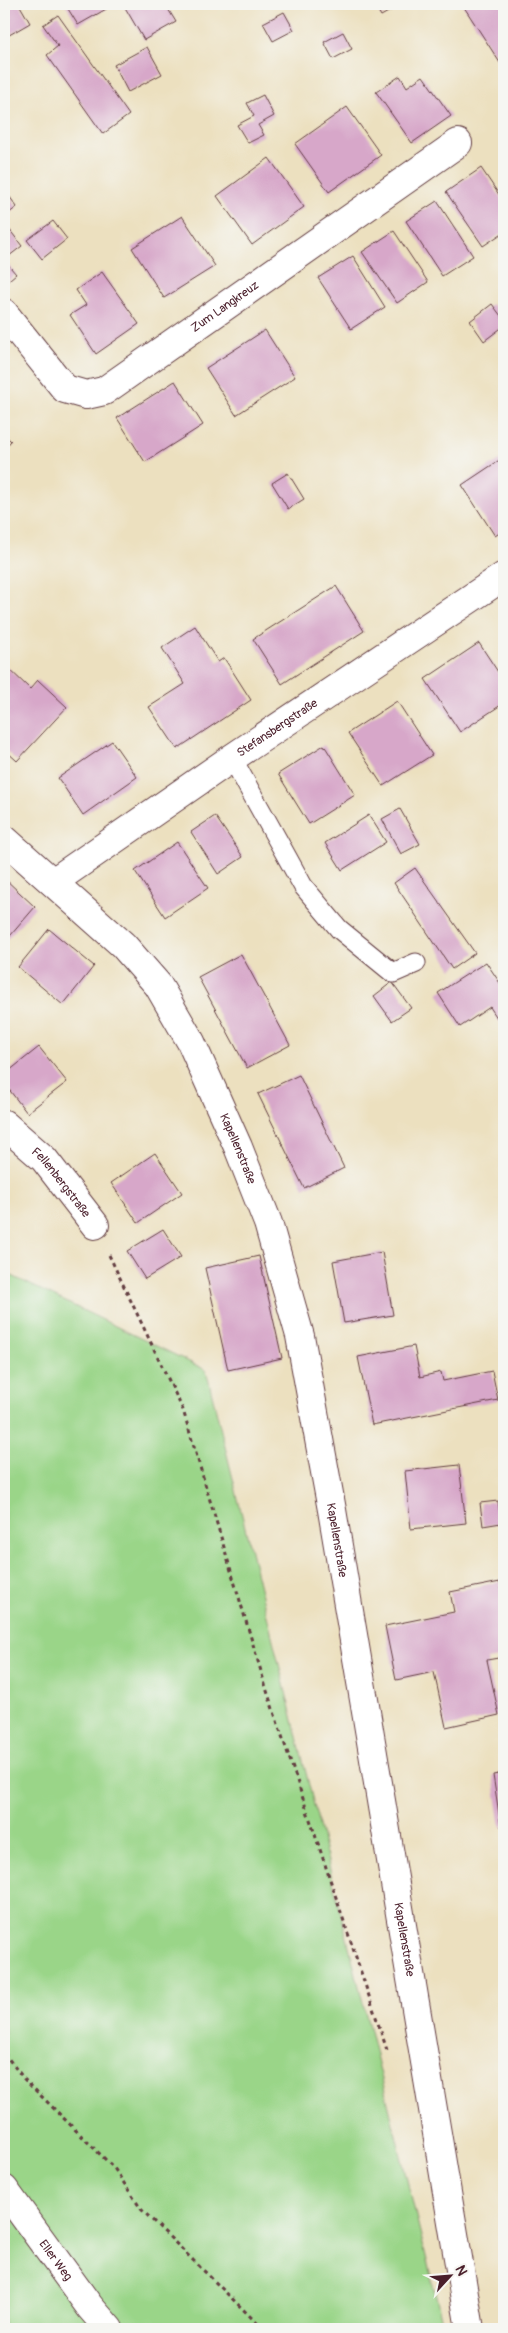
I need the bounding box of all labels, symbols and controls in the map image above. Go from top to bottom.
street label: Zum Langkreuz [188,278,262,336]
street label: Stefansbergstraße [234,696,321,761]
street label: Kapellenstraße [216,1111,259,1186]
street label: Fellenbergstraße [28,1144,93,1221]
street label: Kapellenstraße [323,1502,350,1578]
street label: Kapellenstraße [390,1901,418,1978]
street label: Eller Weg [36,2237,75,2284]
north arrow [426,2250,476,2300]
text: N [452,2263,471,2279]

